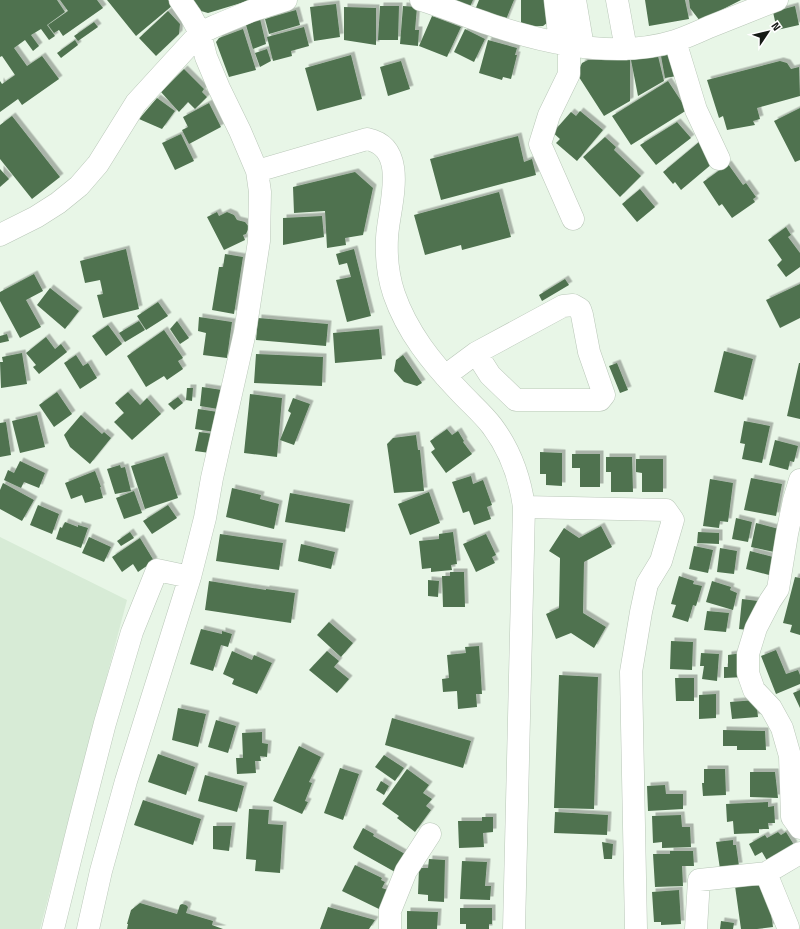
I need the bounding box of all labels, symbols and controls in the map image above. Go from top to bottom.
north arrow [748,12,788,52]
text: N [767,19,785,34]

